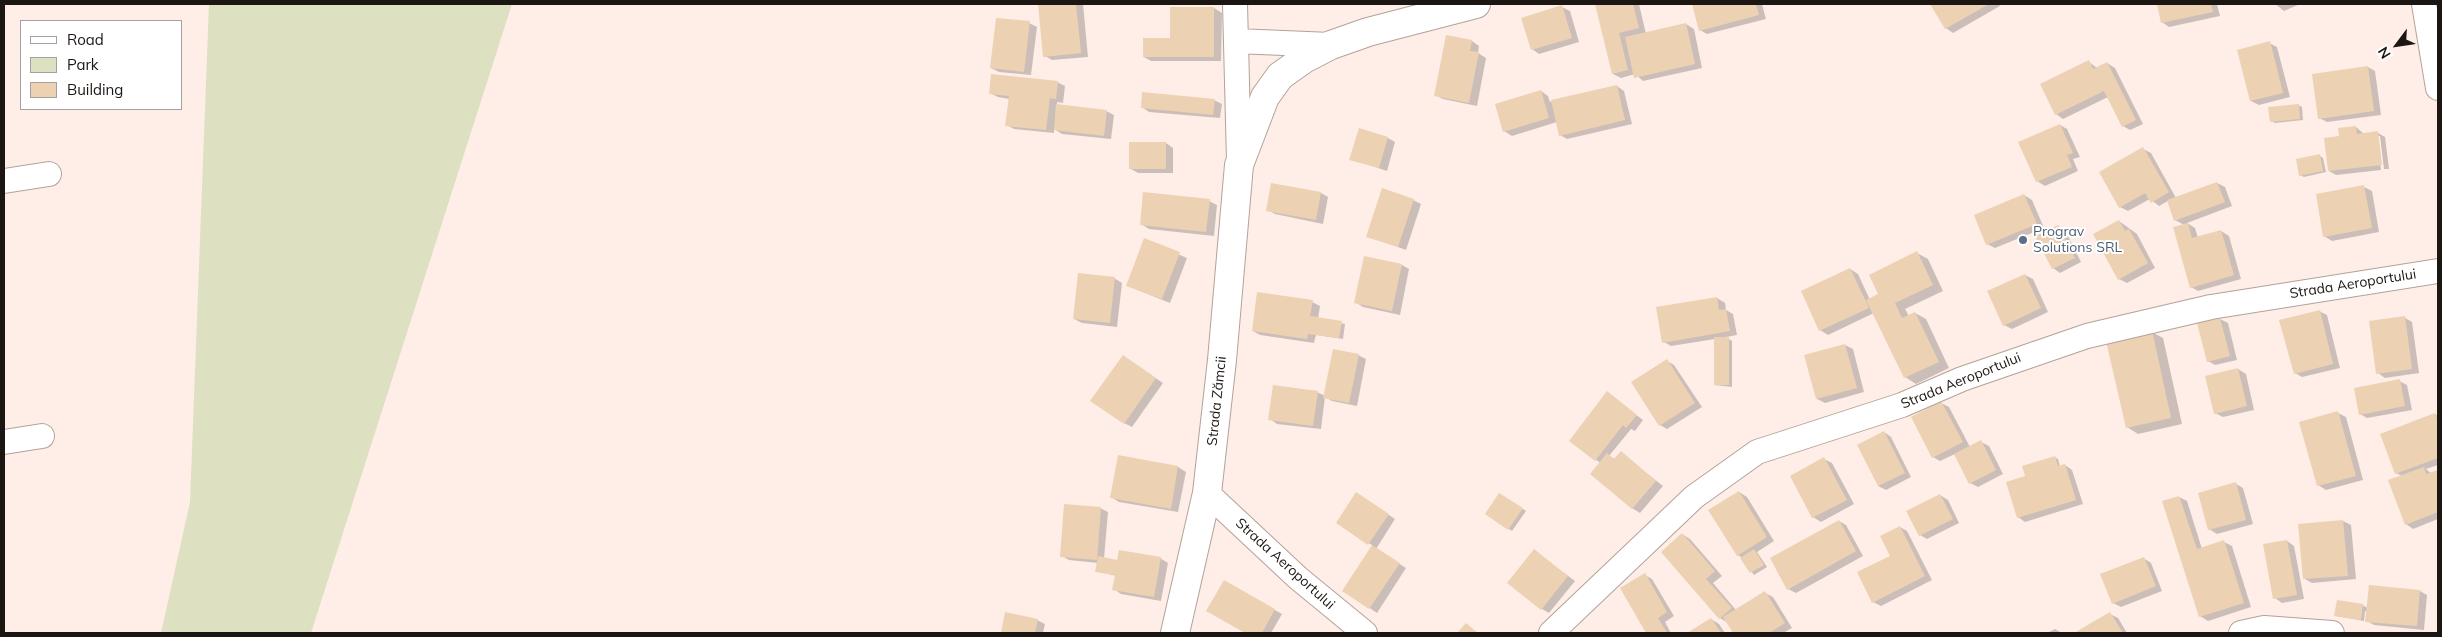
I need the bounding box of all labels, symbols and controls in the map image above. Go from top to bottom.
legend [20,20,182,110]
north arrow [2372,20,2422,70]
text: Road [67,30,104,49]
text: N [2374,44,2395,62]
text: Park [67,55,99,74]
text: Building [67,80,123,99]
place label: Prograv Solutions SRL [2033,224,2122,256]
marker: Prograv Solutions SRL [2017,234,2029,246]
street label: Strada Aeroportului [2289,266,2417,302]
street label: Strada Aeroportului [1899,349,2023,413]
street label: Strada Zămcii [1204,355,1230,447]
street label: Strada Aeroportului [1232,515,1338,613]

